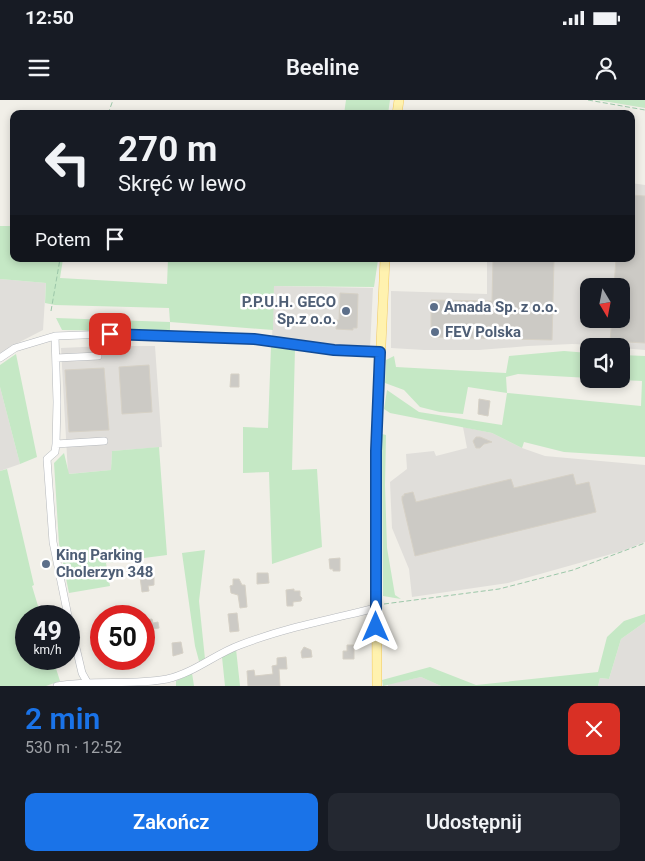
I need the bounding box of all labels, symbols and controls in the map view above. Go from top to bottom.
text: 12:50 [25,6,74,29]
icon: menu [25,54,53,82]
icon: person [592,54,620,82]
text: Beeline [286,55,359,80]
text: 270 m [118,129,217,170]
icon: left [35,130,100,195]
text: Skręć w lewo [118,171,246,196]
icon: arrive [101,225,129,253]
text: Potem [35,228,91,251]
north arrow [580,278,630,328]
map controls [580,278,630,388]
place label: P.P.U.H. GECO Sp.z o.o. [242,293,336,328]
place label: Amada Sp. z o.o. [444,298,558,316]
marker: Amada Sp. z o.o. [428,301,440,313]
marker: P.P.U.H. GECO Sp.z o.o. [340,305,352,317]
pin [89,313,131,355]
icon: arrive [96,320,124,348]
place label: FEV Polska [445,323,521,341]
marker: FEV Polska [429,326,441,338]
button: sound [580,338,630,388]
place label: King Parking Cholerzyn 348 [56,546,153,581]
marker: King Parking Cholerzyn 348 [40,558,52,570]
position arrow [349,600,401,652]
speed limit sign: 50 [90,605,155,670]
text: 49 [33,617,62,646]
text: km/h [33,643,62,657]
text: 2 min [25,701,100,736]
button: close [568,703,620,755]
text: 530 m · 12:52 [25,738,122,757]
button: Zakończ [25,793,318,851]
button: Udostępnij [328,793,620,851]

